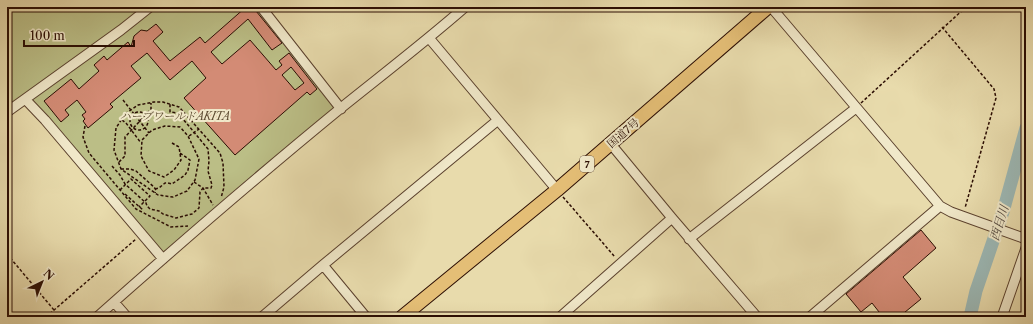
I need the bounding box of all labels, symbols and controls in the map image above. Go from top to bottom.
scale bar [24,22,134,48]
text: 100 m [30,28,65,43]
park label: ハーブワールドAKITA [120,109,230,123]
street label: 国道7号 [604,115,642,151]
road number: 7 [580,156,594,172]
water label: 西目川 [987,202,1012,242]
north arrow [22,262,62,302]
text: N [41,266,57,283]

